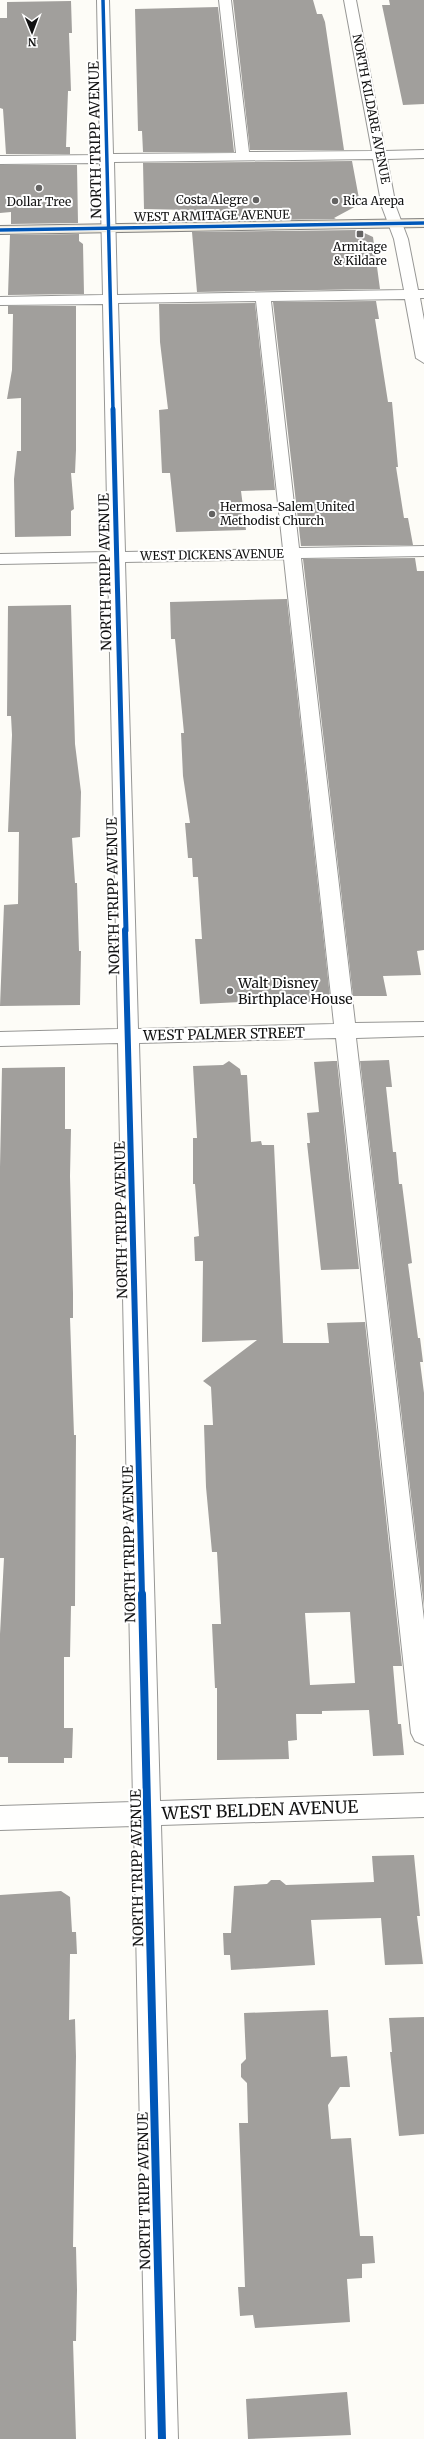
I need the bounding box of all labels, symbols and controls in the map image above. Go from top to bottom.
north arrow [12,12,52,52]
street label: NORTH KILDARE AVENUE [350,33,393,186]
text: N [27,35,37,49]
street label: NORTH TRIPP AVENUE [85,61,105,219]
marker: Dollar Tree [34,183,44,193]
place label: Costa Alegre [176,192,248,207]
place label: Rica Arepa [343,193,405,208]
place label: Dollar Tree [7,194,71,209]
marker: Costa Alegre [251,195,261,205]
marker: Rica Arepa [330,196,340,206]
street label: WEST ARMITAGE AVENUE [133,207,290,224]
marker: Armitage & Kildare [355,229,365,239]
place label: Armitage & Kildare [332,239,387,268]
street label: NORTH TRIPP AVENUE [95,493,115,651]
place label: Hermosa-Salem United Methodist Church [220,499,355,528]
marker: Hermosa-Salem United Methodist Church [207,509,217,519]
street label: WEST DICKENS AVENUE [139,546,284,563]
street label: NORTH TRIPP AVENUE [103,817,123,975]
place label: Walt Disney Birthplace House [237,974,353,1008]
marker: Walt Disney Birthplace House [225,986,235,996]
street label: WEST PALMER STREET [142,1024,305,1044]
street label: NORTH TRIPP AVENUE [111,1141,131,1299]
street label: NORTH TRIPP AVENUE [119,1465,139,1623]
street label: NORTH TRIPP AVENUE [127,1789,147,1947]
street label: WEST BELDEN AVENUE [160,1796,359,1824]
street label: NORTH TRIPP AVENUE [134,2112,154,2270]

